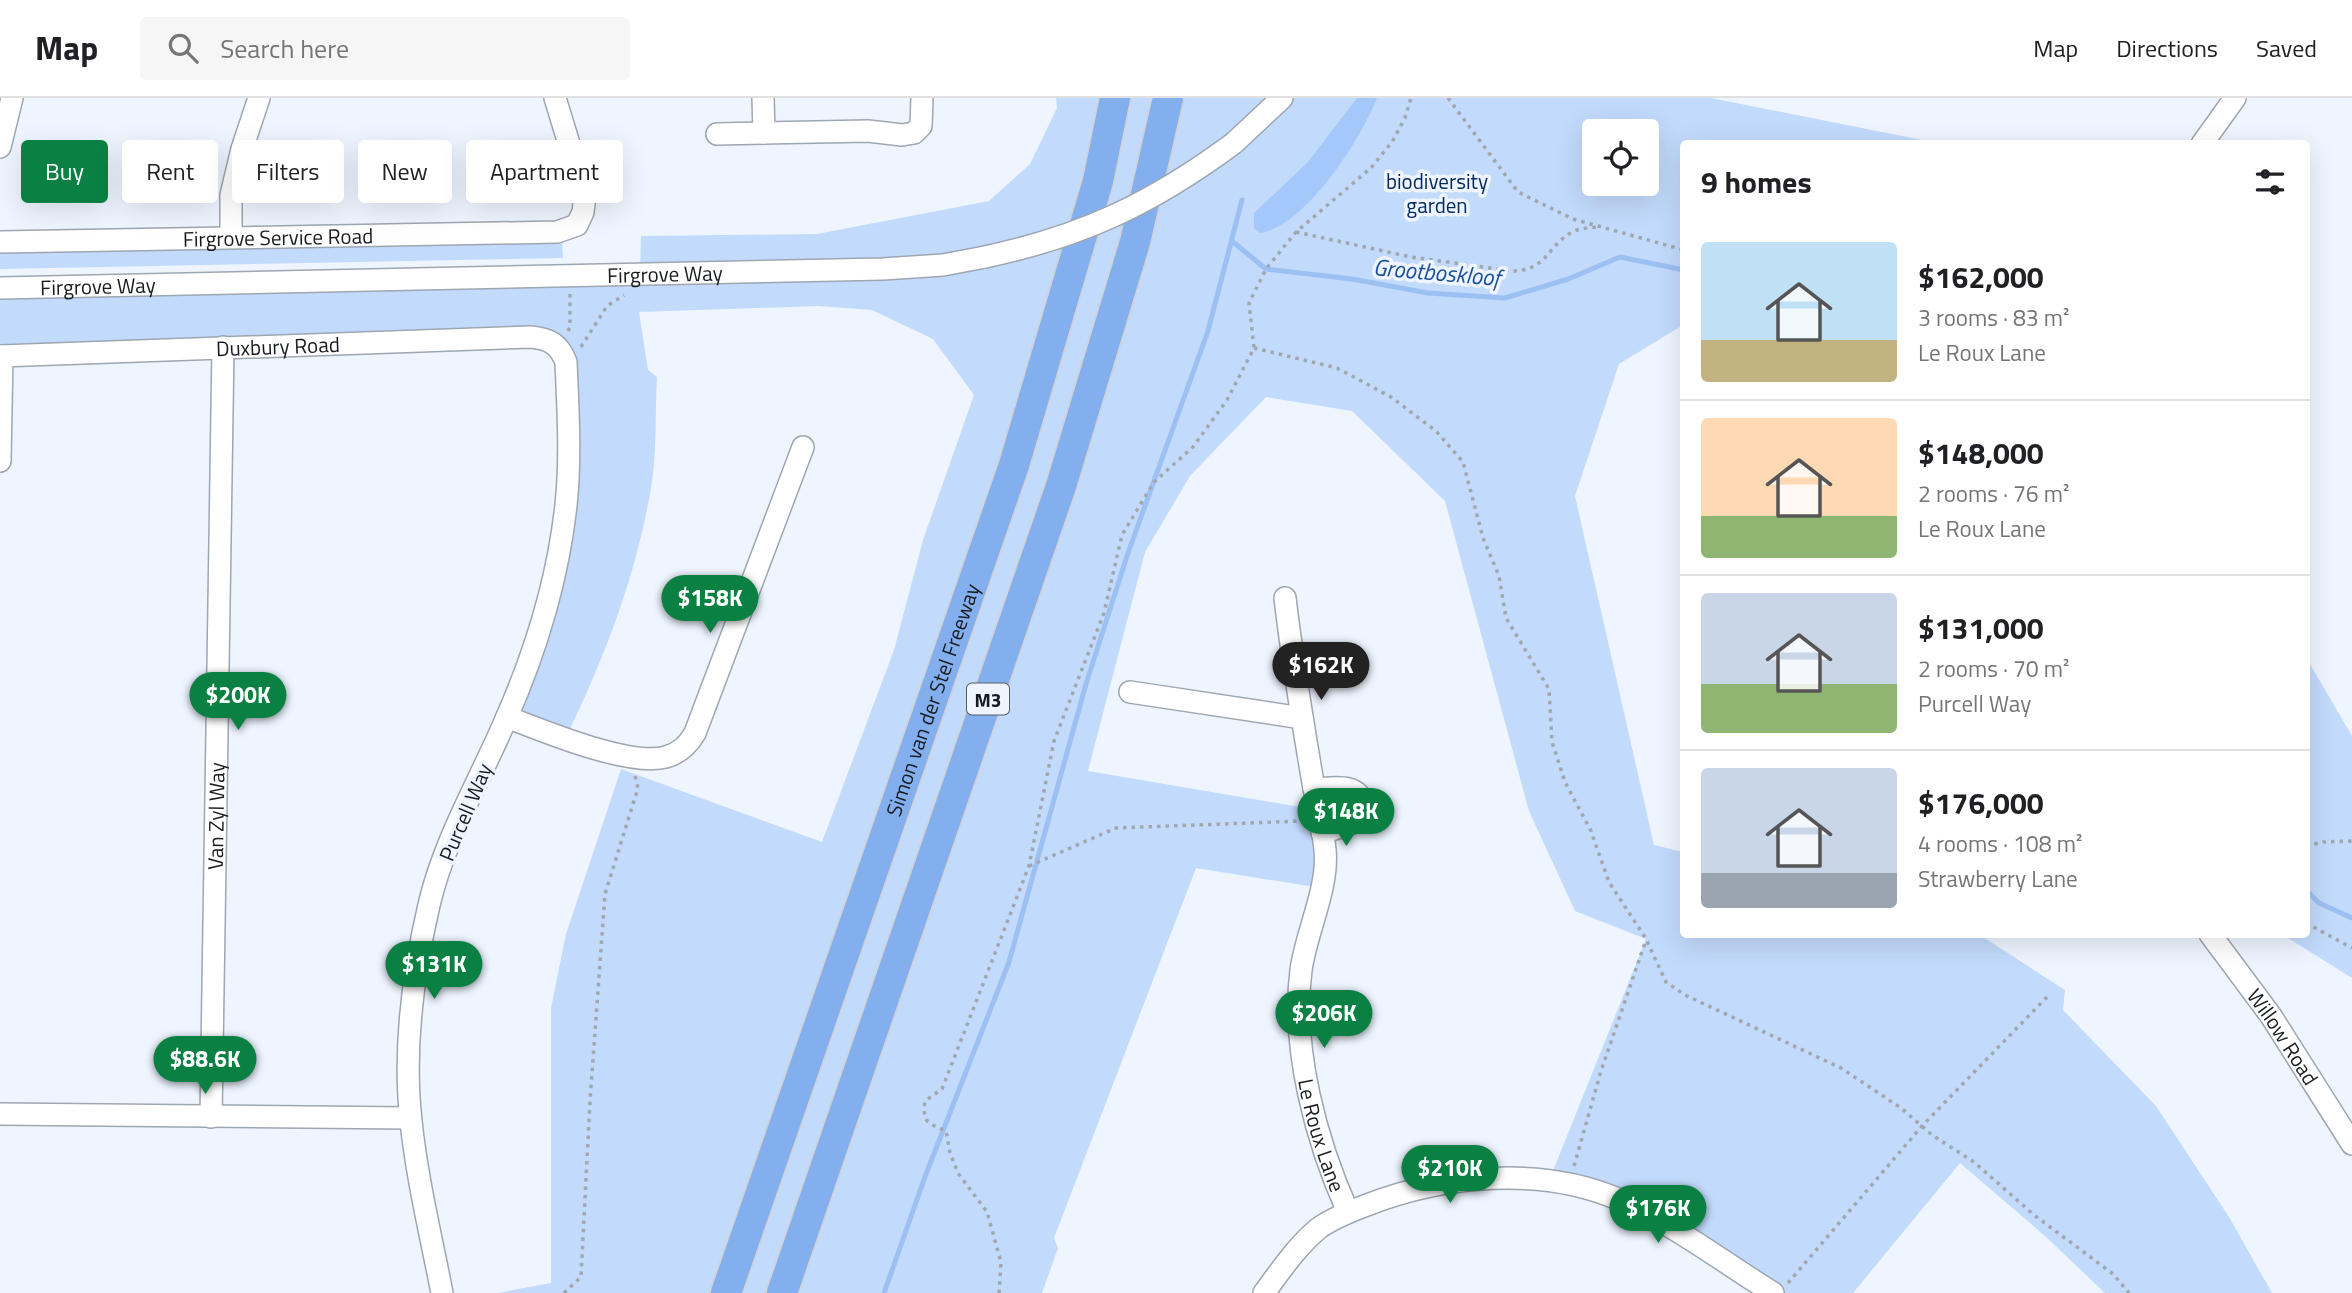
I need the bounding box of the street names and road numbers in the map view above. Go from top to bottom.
street label: Firgrove Service Road [182,219,373,255]
street label: Firgrove Way [607,256,723,291]
street label: Firgrove Way [40,269,156,303]
street label: Duxbury Road [215,328,340,364]
street label: Simon van der Stel Freeway [877,579,988,821]
road number: M3 [967,684,1009,714]
street label: Purcell Way [430,758,500,866]
street label: Van Zyl Way [199,762,233,870]
street label: Willow Road [2240,981,2327,1091]
street label: Le Roux Lane [1290,1076,1354,1197]

